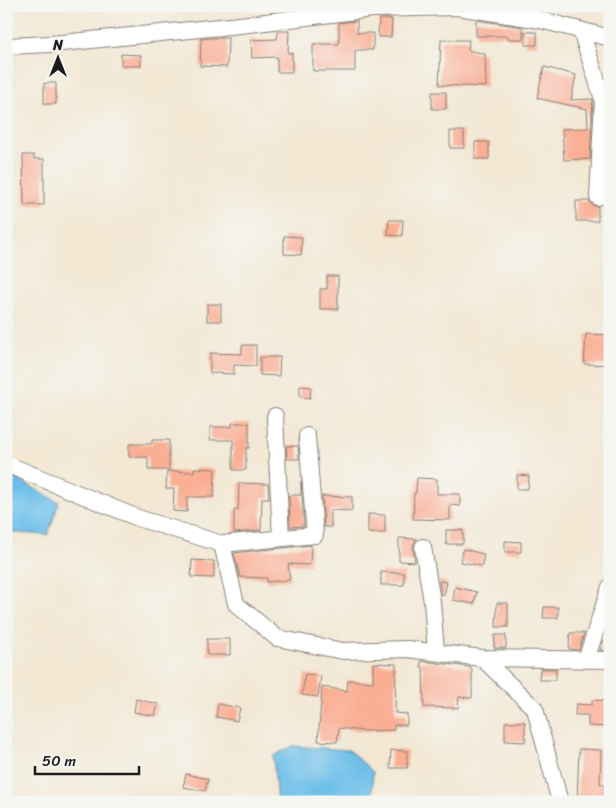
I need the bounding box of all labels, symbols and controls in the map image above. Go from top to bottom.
north arrow [32,32,82,82]
text: N [52,33,63,58]
scale bar [35,743,139,775]
text: 50 m [42,748,77,774]

